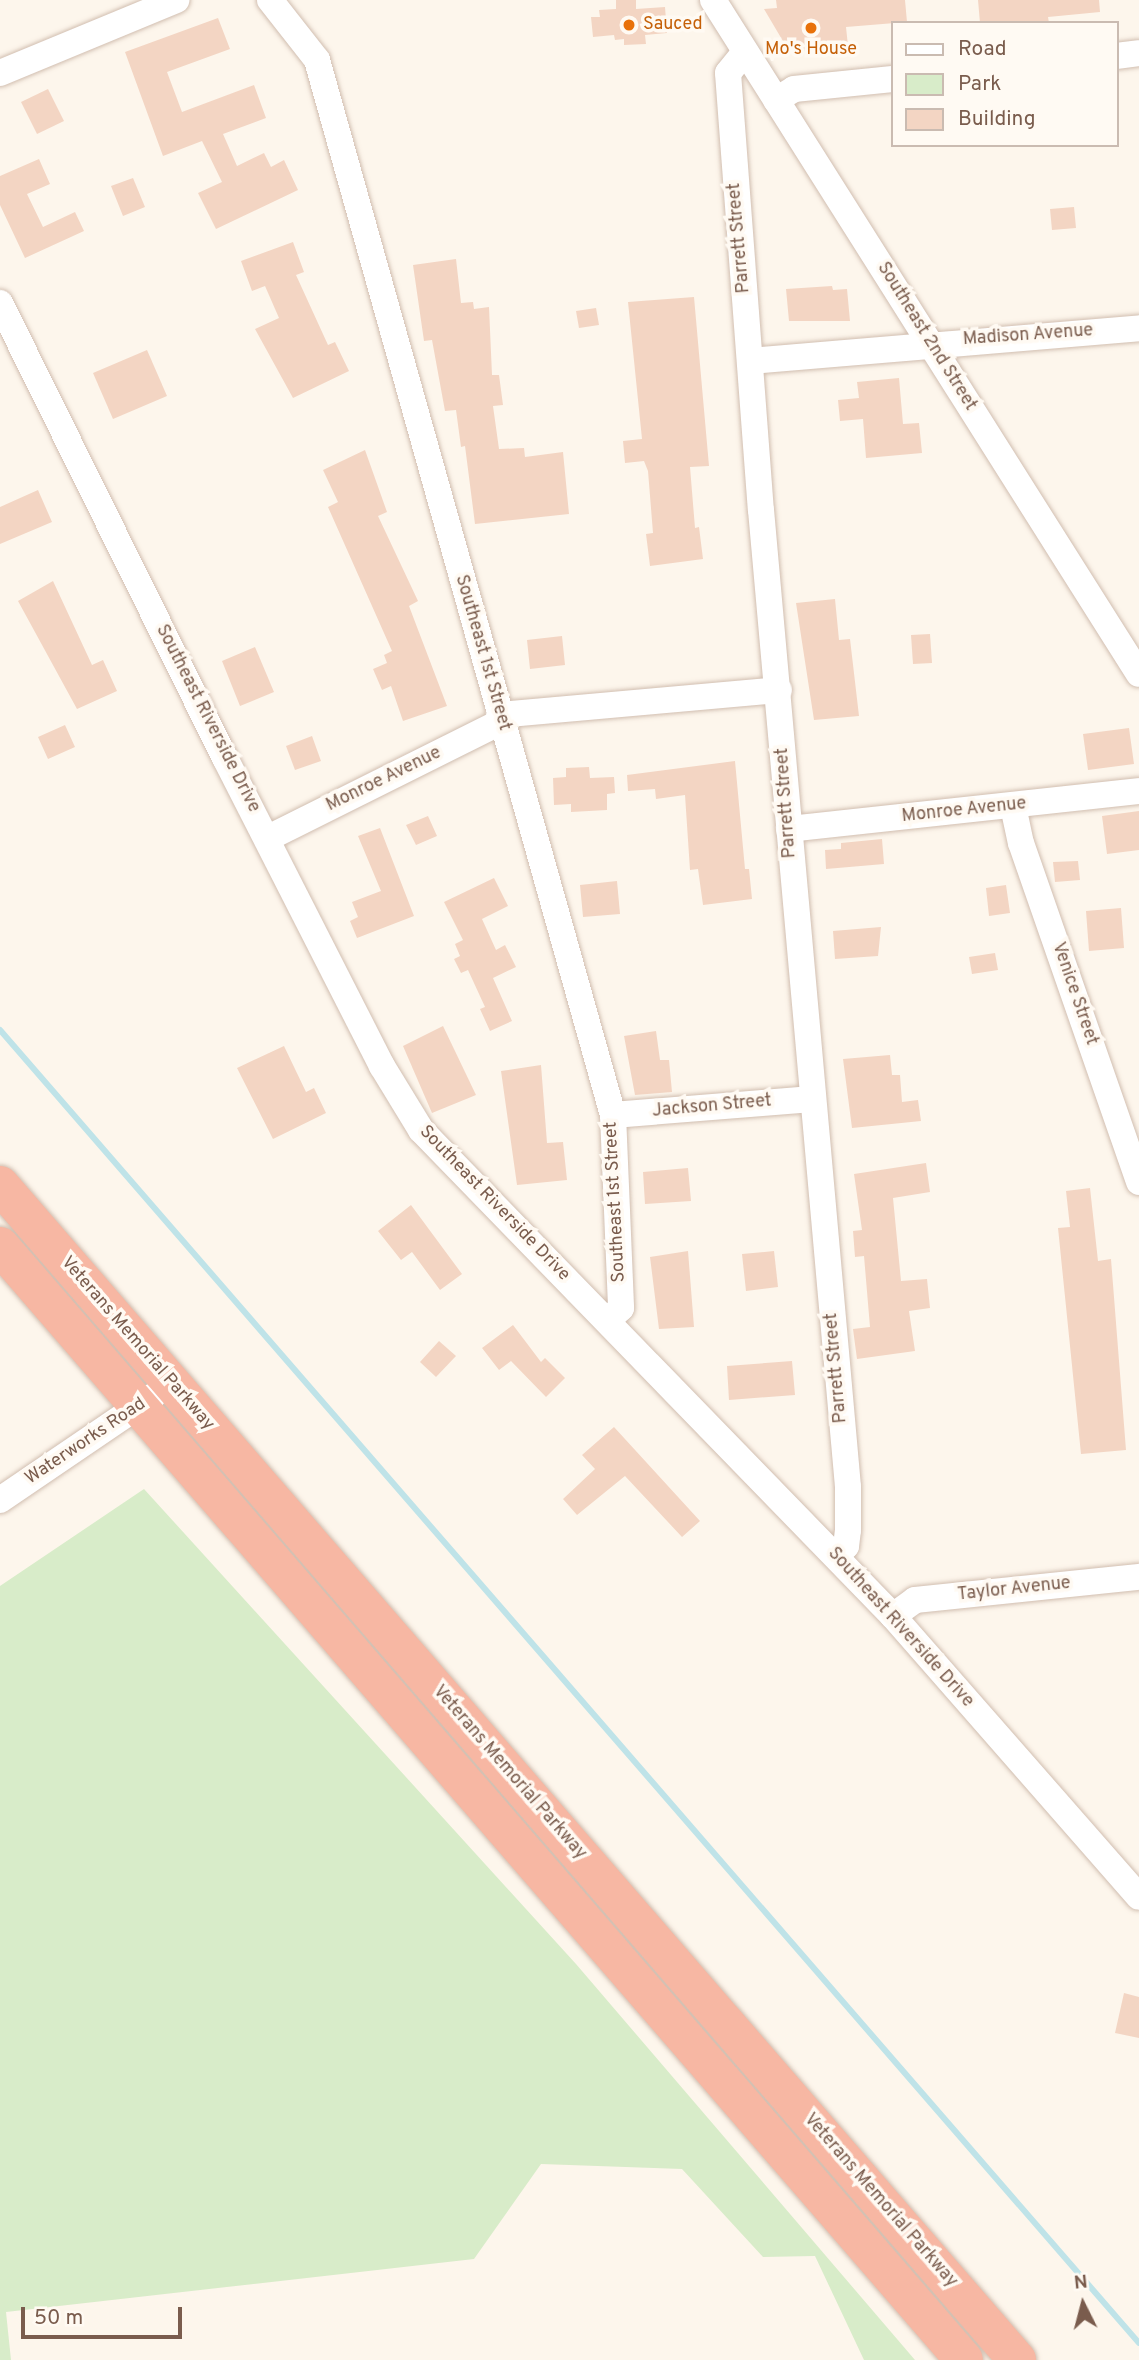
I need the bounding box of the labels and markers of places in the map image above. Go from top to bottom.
place label: Sauced [643,14,703,36]
marker: Sauced [621,17,637,33]
marker: Mo's House [803,20,819,36]
place label: Mo's House [765,39,857,61]

